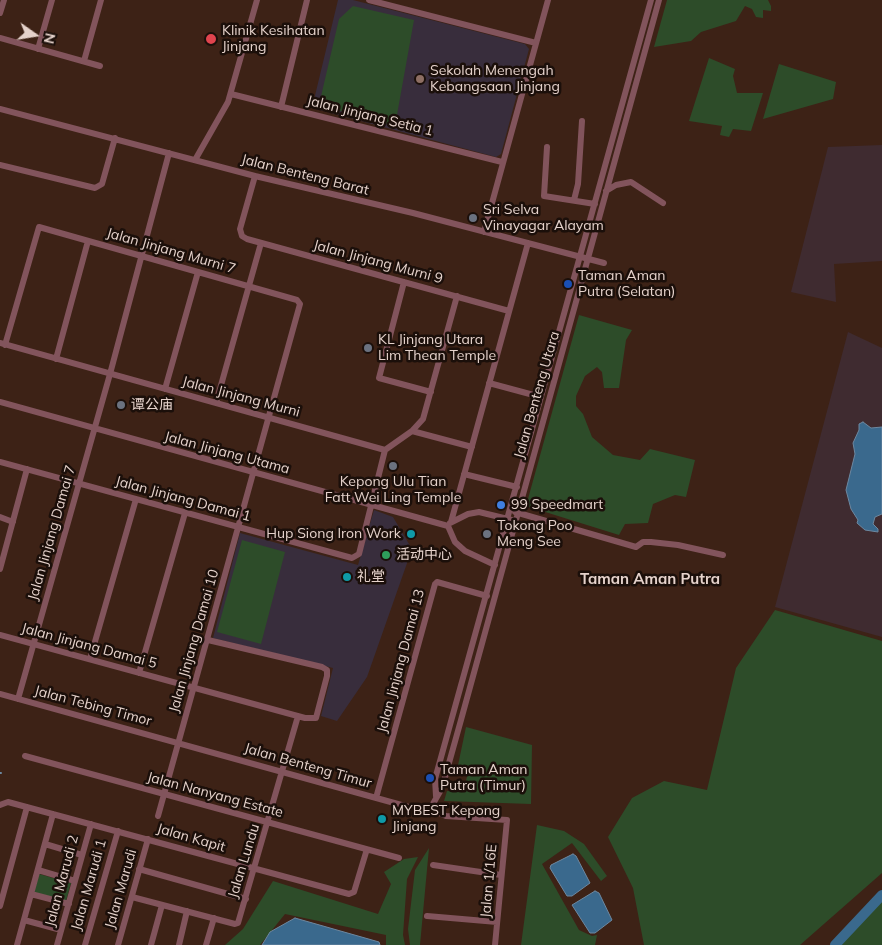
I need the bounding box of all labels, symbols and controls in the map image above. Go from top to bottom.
north arrow [10,10,60,60]
place label: Klinik Kesihatan Jinjang [222,23,325,56]
text: N [40,31,60,46]
marker: Klinik Kesihatan Jinjang [204,32,218,46]
place label: Sekolah Menengah Kebangsaan Jinjang [430,63,560,95]
marker: Sekolah Menengah Kebangsaan Jinjang [414,73,426,85]
street label: Jalan Jinjang Setia 1 [305,92,435,140]
street label: Jalan Benteng Barat [239,151,371,199]
place label: Sri Selva Vinayagar Alayam [483,202,604,234]
marker: Sri Selva Vinayagar Alayam [467,212,479,224]
street label: Jalan Jinjang Murni 7 [105,225,237,277]
street label: Jalan Jinjang Murni 9 [311,237,445,287]
place label: Taman Aman Putra (Selatan) [578,268,676,300]
marker: Taman Aman Putra (Selatan) [562,278,574,290]
street label: Jalan Benteng Utara [511,329,563,461]
place label: KL Jinjang Utara Lim Thean Temple [378,332,496,364]
marker: KL Jinjang Utara Lim Thean Temple [362,342,374,354]
street label: Jalan Jinjang Murni [180,373,302,421]
place label: 谭公庙 [131,397,173,413]
marker: 谭公庙 [115,399,127,411]
street label: Jalan Jinjang Utama [163,428,291,478]
marker: Kepong Ulu Tian Fatt Wei Ling Temple [387,460,399,472]
street label: Jalan Jinjang Damai 7 [25,464,79,602]
street label: Jalan Jinjang Damai 1 [113,473,253,525]
place label: Kepong Ulu Tian Fatt Wei Ling Temple [325,474,461,507]
place label: 99 Speedmart [511,497,603,513]
marker: 99 Speedmart [495,499,507,511]
place label: Tokong Poo Meng See [497,518,572,550]
place label: Hup Siong Iron Work [266,526,401,542]
marker: Hup Siong Iron Work [405,528,417,540]
marker: Tokong Poo Meng See [481,528,493,540]
place label: 活动中心 [396,547,452,563]
marker: 活动中心 [380,549,392,561]
street label: Jalan Jinjang Damai 10 [166,568,222,714]
place label: 礼堂 [357,569,385,585]
district label: Taman Aman Putra [580,570,720,588]
marker: 礼堂 [341,571,353,583]
street label: Jalan Jinjang Damai 13 [374,587,428,735]
street label: Jalan Jinjang Damai 5 [19,620,159,672]
street label: Jalan Tebing Timor [32,682,154,730]
street label: Jalan Benteng Timur [242,740,374,792]
place label: Taman Aman Putra (Timur) [440,762,528,794]
street label: Jalan Nanyang Estate [145,769,285,821]
marker: Taman Aman Putra (Timur) [424,772,436,784]
place label: MYBEST Kepong Jinjang [392,803,500,836]
marker: MYBEST Kepong Jinjang [376,813,388,825]
street label: Jalan Kapit [155,820,227,856]
street label: Jalan Lundu [225,822,263,900]
street label: Jalan Marudi 2 [42,833,82,929]
street label: Jalan Marudi 1 [68,838,110,932]
street label: Jalan 1/16E [477,843,501,919]
street label: Jalan Marudi [102,847,140,931]

